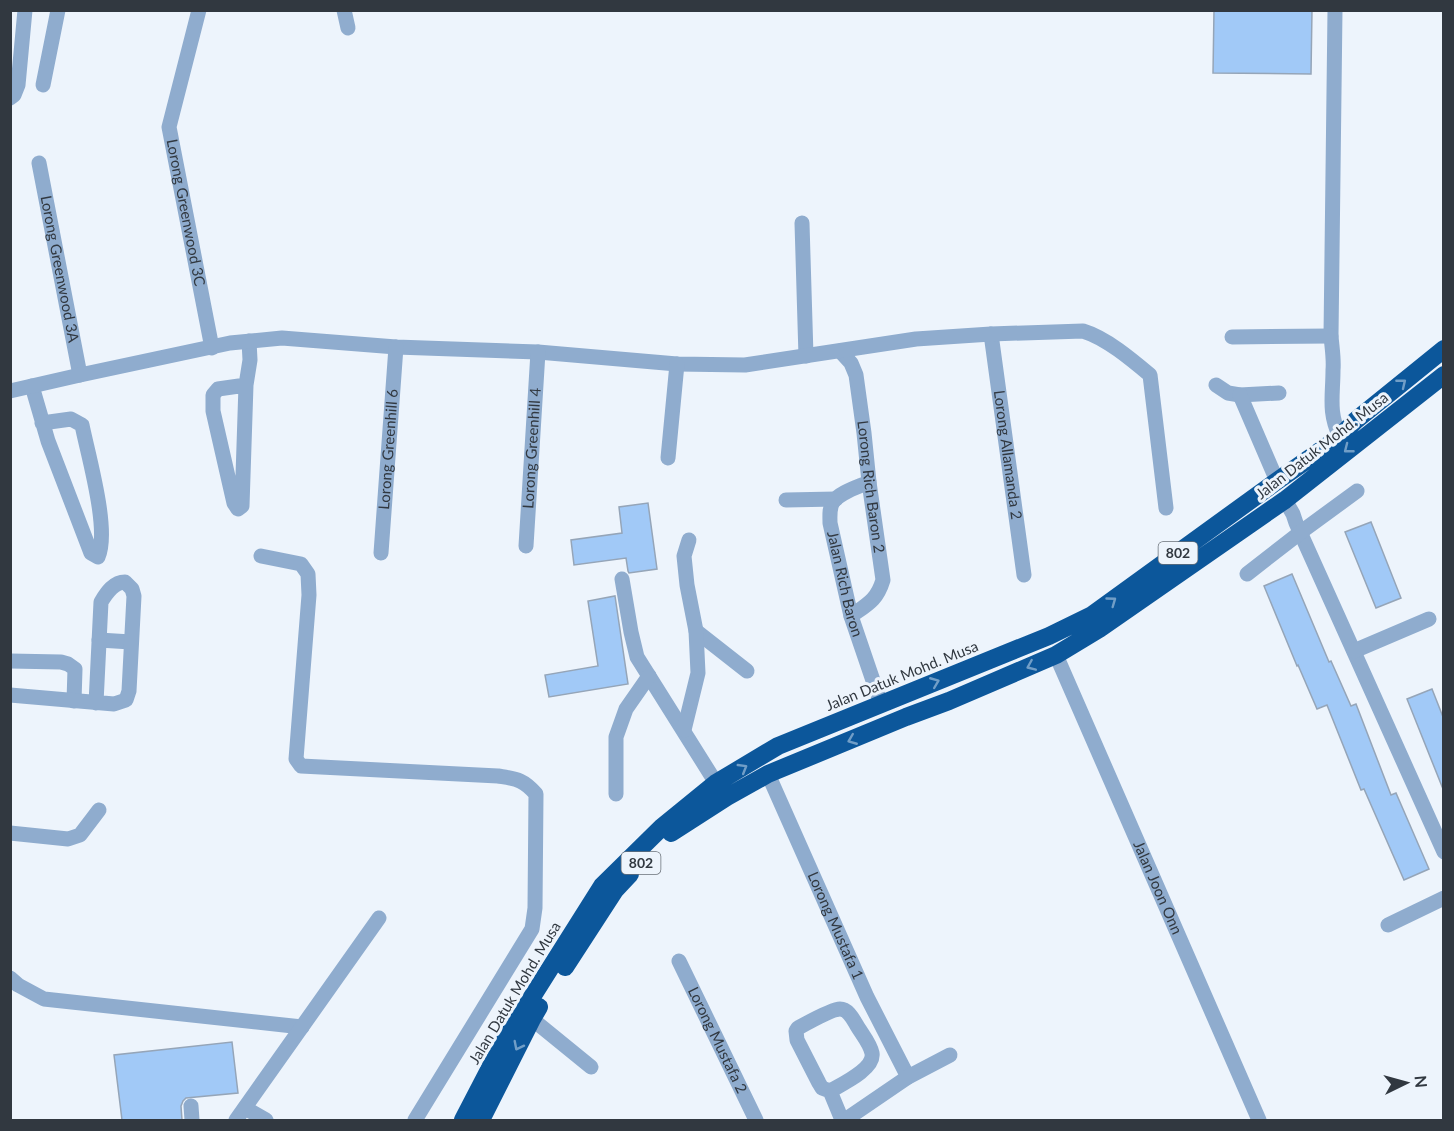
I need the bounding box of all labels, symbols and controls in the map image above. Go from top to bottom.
street label: Lorong Greenwood 3C [164,137,210,287]
street label: Lorong Greenwood 3A [37,194,84,345]
one-way arrow [1395,379,1406,390]
street label: Lorong Greenhill 4 [518,387,544,509]
street label: Lorong Greenhill 6 [374,388,401,510]
street label: Jalan Datuk Mohd. Musa [1252,388,1391,502]
street label: Lorong Allamanda 2 [991,389,1026,520]
street label: Lorong Rich Baron 2 [854,419,889,554]
one-way arrow [1343,442,1354,453]
street label: Jalan Rich Baron [824,529,867,639]
road number: 802 [1158,542,1198,564]
one-way arrow [1105,597,1116,608]
street label: Jalan Datuk Mohd. Musa [823,636,981,714]
one-way arrow [1027,659,1038,671]
one-way arrow [929,677,940,689]
one-way arrow [848,733,859,745]
one-way arrow [737,763,747,775]
street label: Jalan Joon Onn [1130,838,1187,937]
road number: 802 [622,852,660,874]
street label: Lorong Mustafa 1 [805,869,868,982]
street label: Jalan Datuk Mohd. Musa [464,918,564,1067]
street label: Lorong Mustafa 2 [685,984,752,1096]
one-way arrow [514,1039,526,1050]
north arrow [1376,1053,1436,1113]
text: N [1411,1075,1431,1089]

